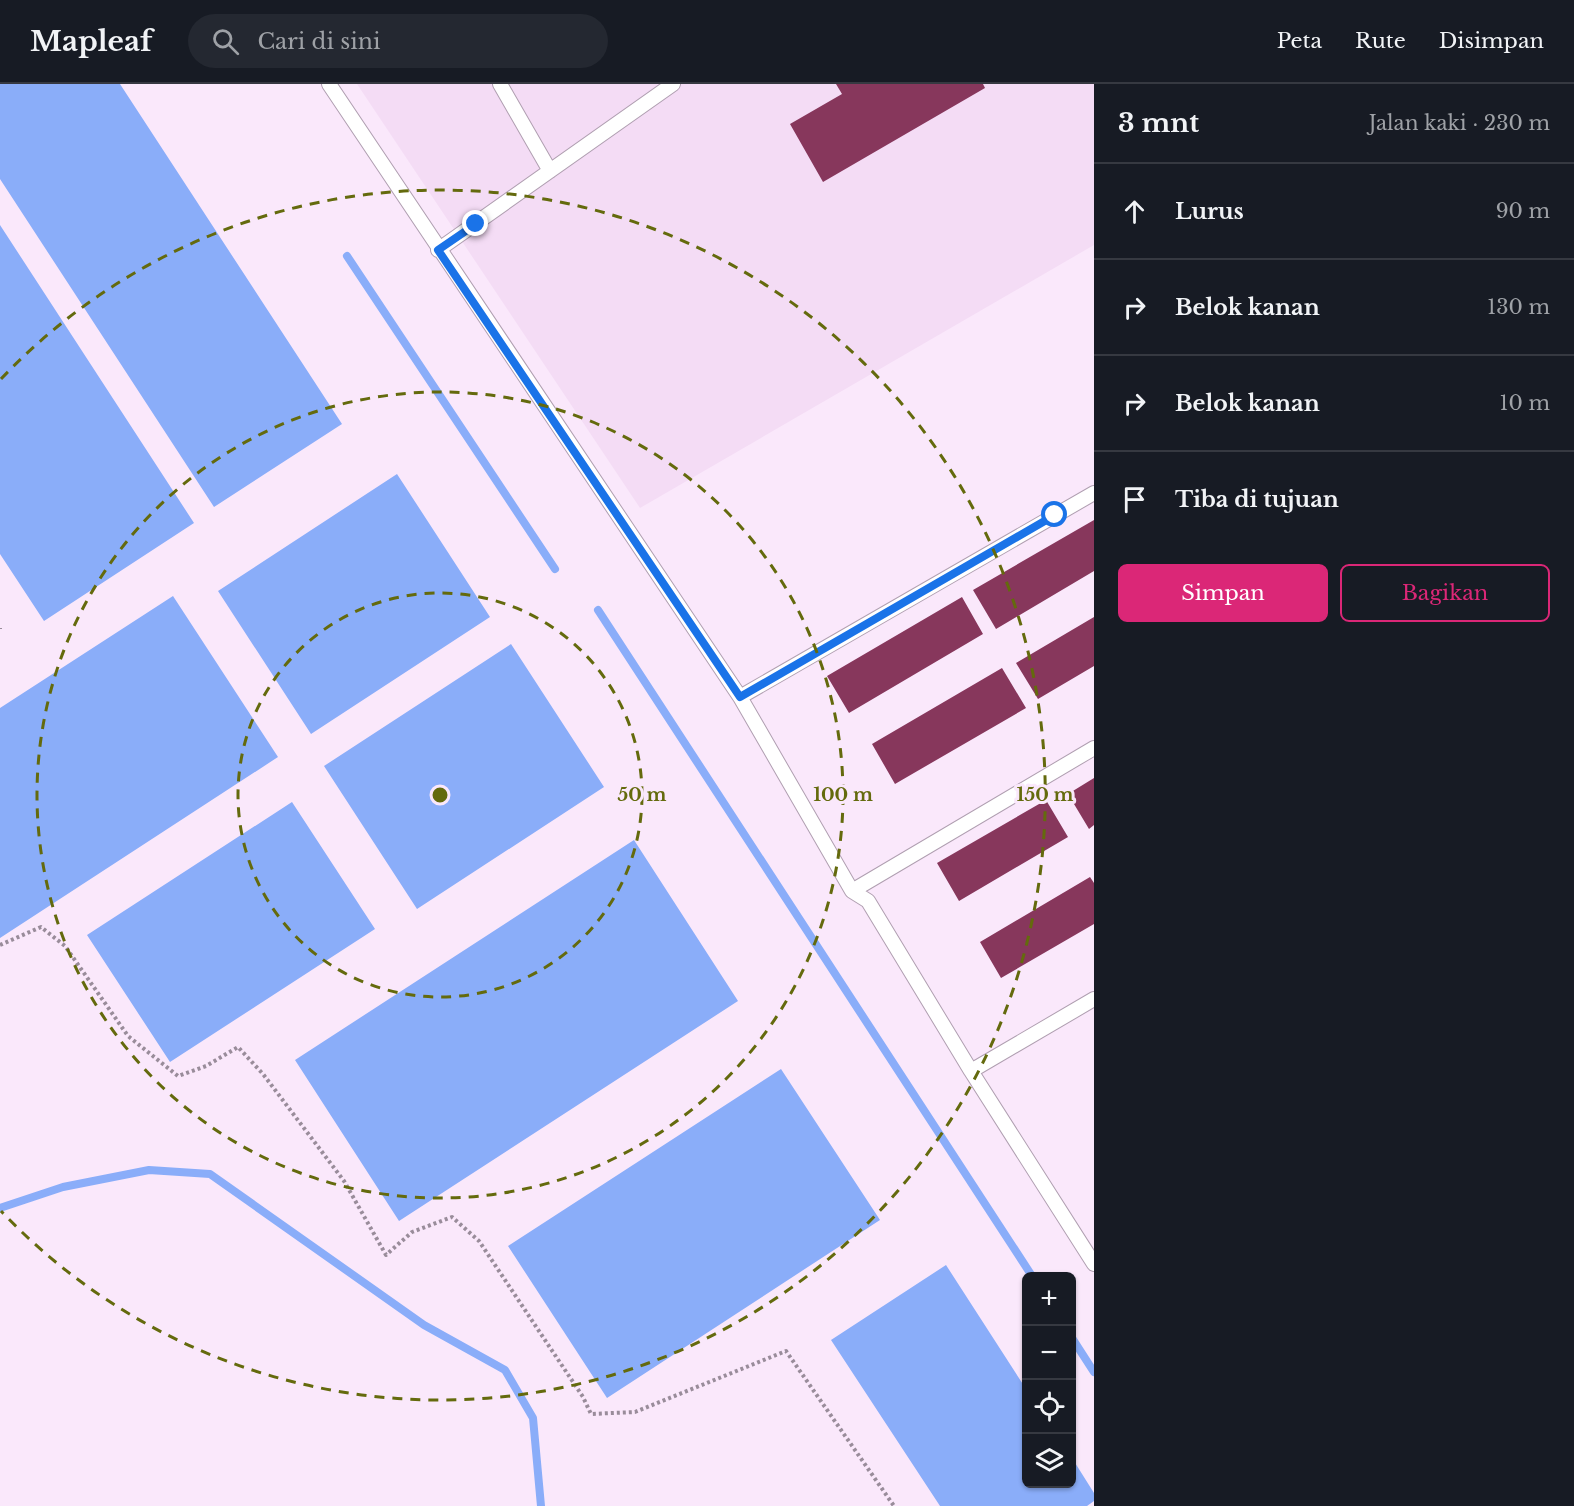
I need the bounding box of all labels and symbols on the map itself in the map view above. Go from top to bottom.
route end [462,210,488,236]
route start [1041,501,1067,527]
text: 50 m [618,784,667,806]
text: 100 m [813,784,873,806]
text: 150 m [1017,784,1074,806]
centre of rings [430,785,450,805]

